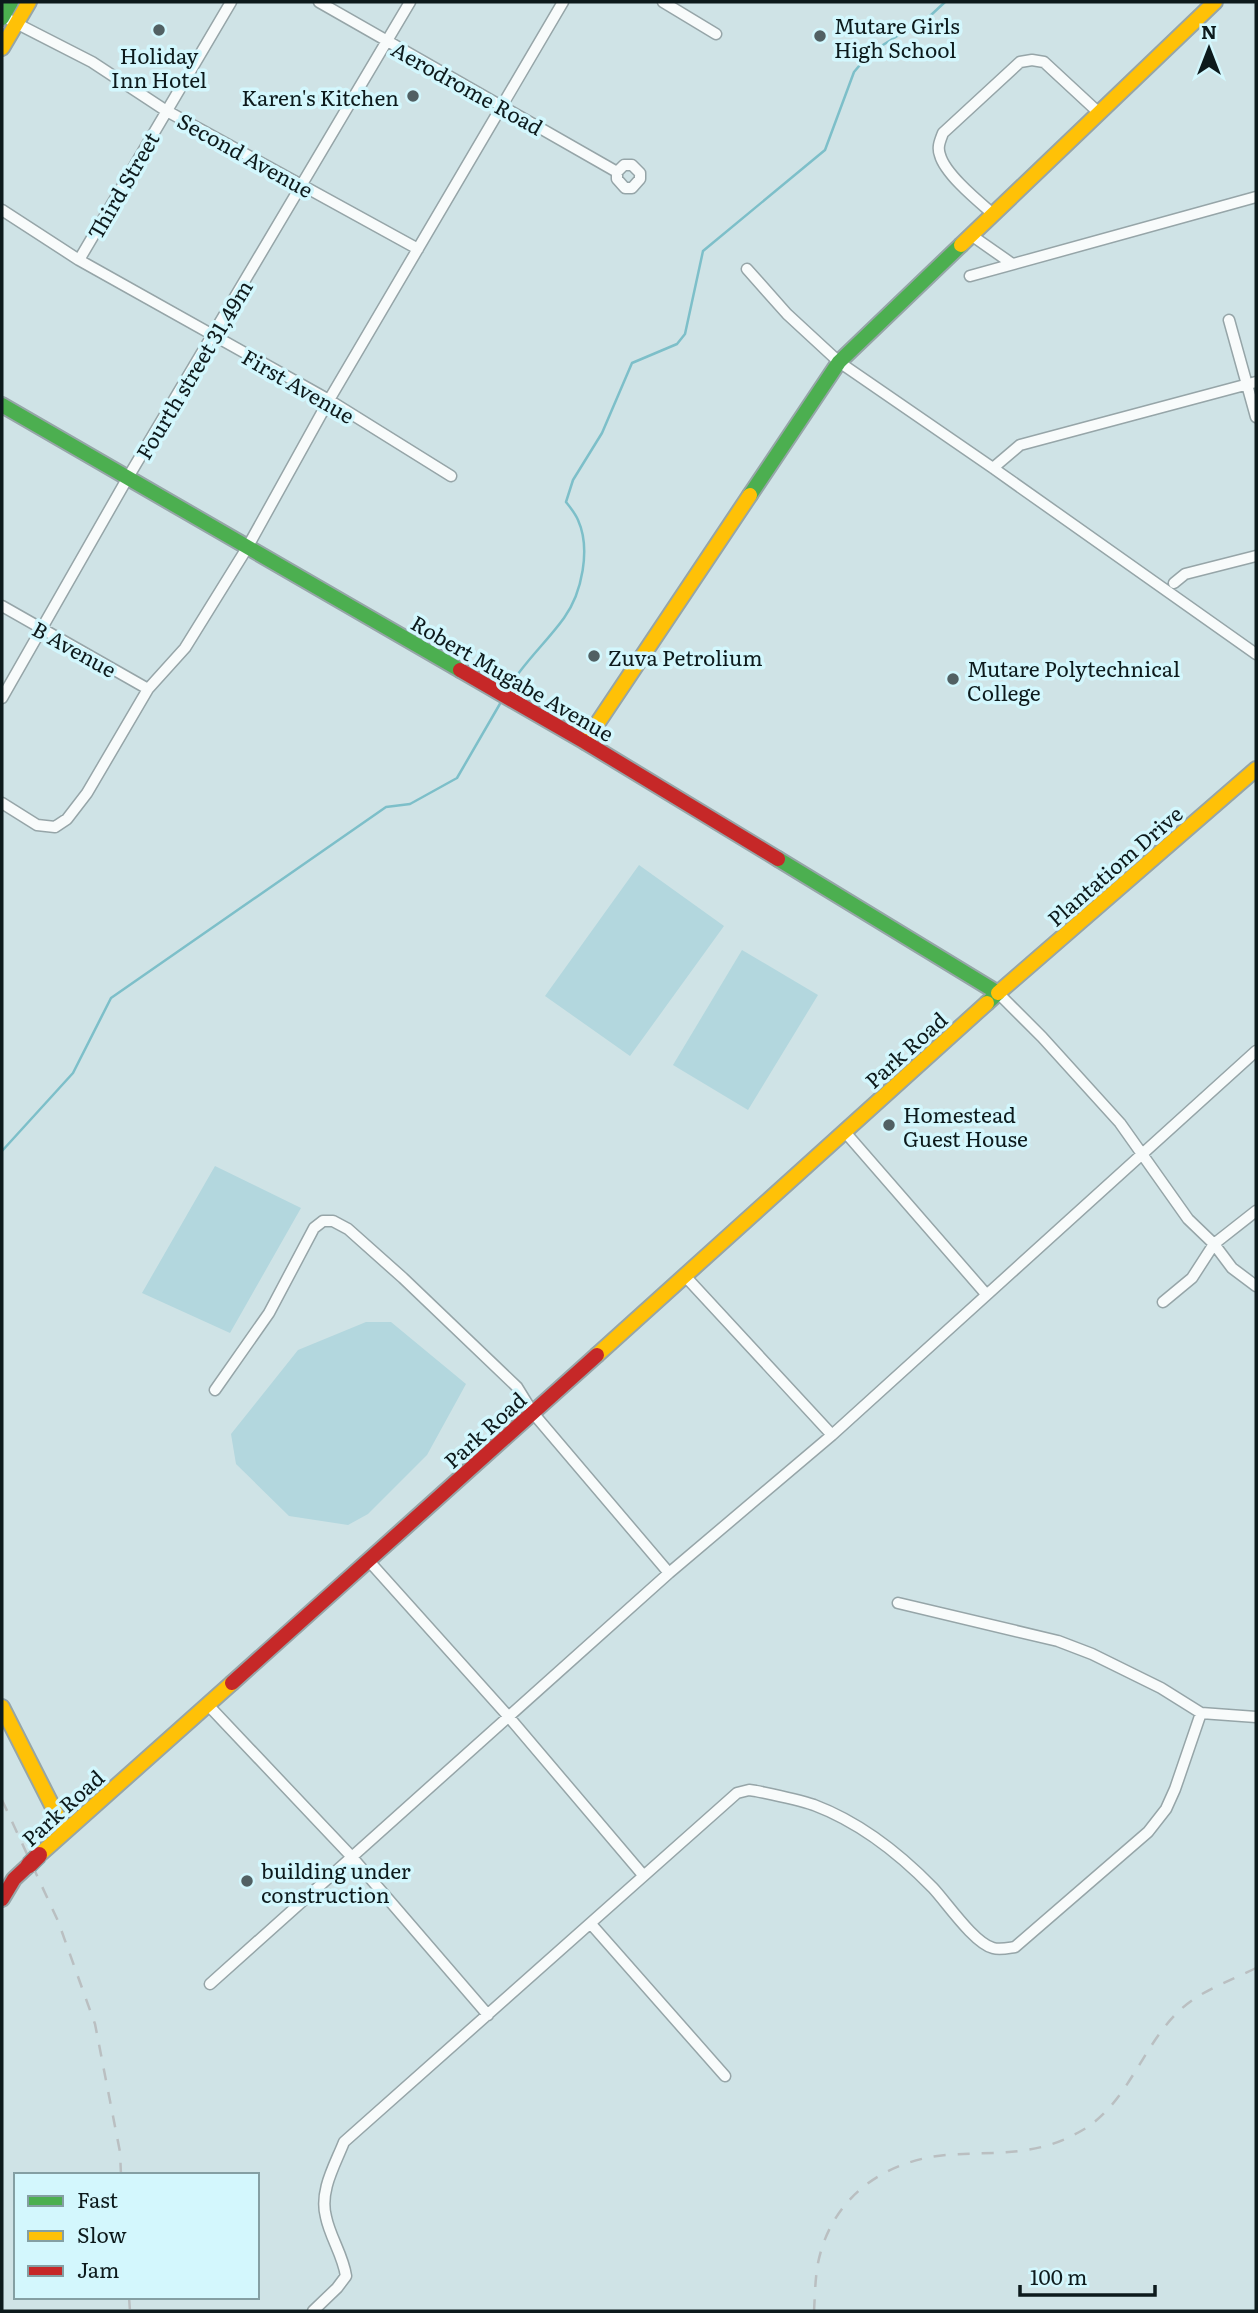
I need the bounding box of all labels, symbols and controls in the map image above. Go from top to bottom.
place label: Mutare Girls High School [834,9,960,64]
north arrow [1174,14,1244,84]
text: N [1201,17,1217,45]
marker: Holiday Inn Hotel [151,22,167,38]
marker: Mutare Girls High School [812,28,828,44]
street label: Aerodrome Road [387,32,550,142]
place label: Holiday Inn Hotel [111,39,207,94]
place label: Karen's Kitchen [242,81,399,112]
marker: Karen's Kitchen [405,88,421,104]
street label: Second Avenue [173,104,319,204]
street label: Third Street [79,125,166,245]
street label: Fourth street 31,49m [127,273,259,465]
street label: First Avenue [237,340,361,430]
street label: Robert Mugabe Avenue [406,606,620,748]
street label: B Avenue [27,612,123,684]
place label: Zuva Petrolium [608,641,763,672]
marker: Zuva Petrolium [586,648,602,664]
place label: Mutare Polytechnical College [967,652,1180,707]
marker: Mutare Polytechnical College [945,671,961,687]
street label: Plantatiom Drive [1040,797,1189,933]
street label: Park Road [857,1004,953,1094]
place label: Homestead Guest House [903,1098,1028,1153]
marker: Homestead Guest House [881,1117,897,1133]
street label: Park Road [436,1384,532,1474]
street label: Park Road [14,1762,110,1852]
place label: building under construction [261,1854,411,1909]
marker: building under construction [239,1873,255,1889]
legend [14,2173,259,2299]
text: Fast [77,2183,118,2214]
text: Slow [77,2218,127,2249]
text: Jam [77,2253,119,2284]
scale bar [1020,2254,1155,2298]
text: 100 m [1030,2260,1087,2291]

